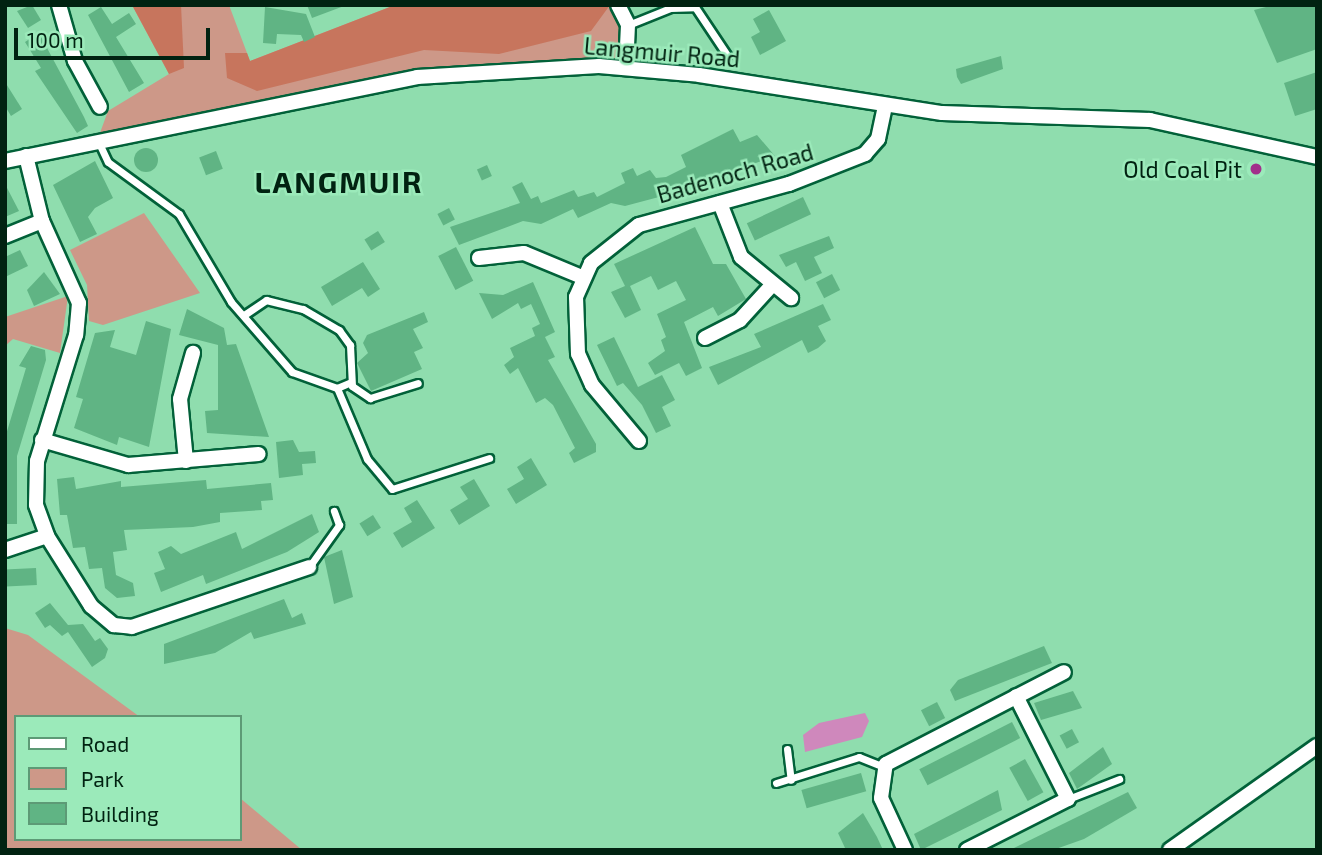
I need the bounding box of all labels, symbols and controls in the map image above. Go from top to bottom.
scale bar [18,14,214,58]
text: 100 m [27,27,84,52]
street label: Langmuir Road [583,31,741,73]
street label: Badenoch Road [654,137,816,209]
place label: Old Coal Pit [1123,155,1242,183]
marker: Old Coal Pit [1248,161,1264,177]
district label: LANGMUIR [256,163,422,199]
legend [14,715,242,841]
text: Road [81,731,129,756]
text: Park [81,766,124,791]
text: Building [81,801,159,826]

